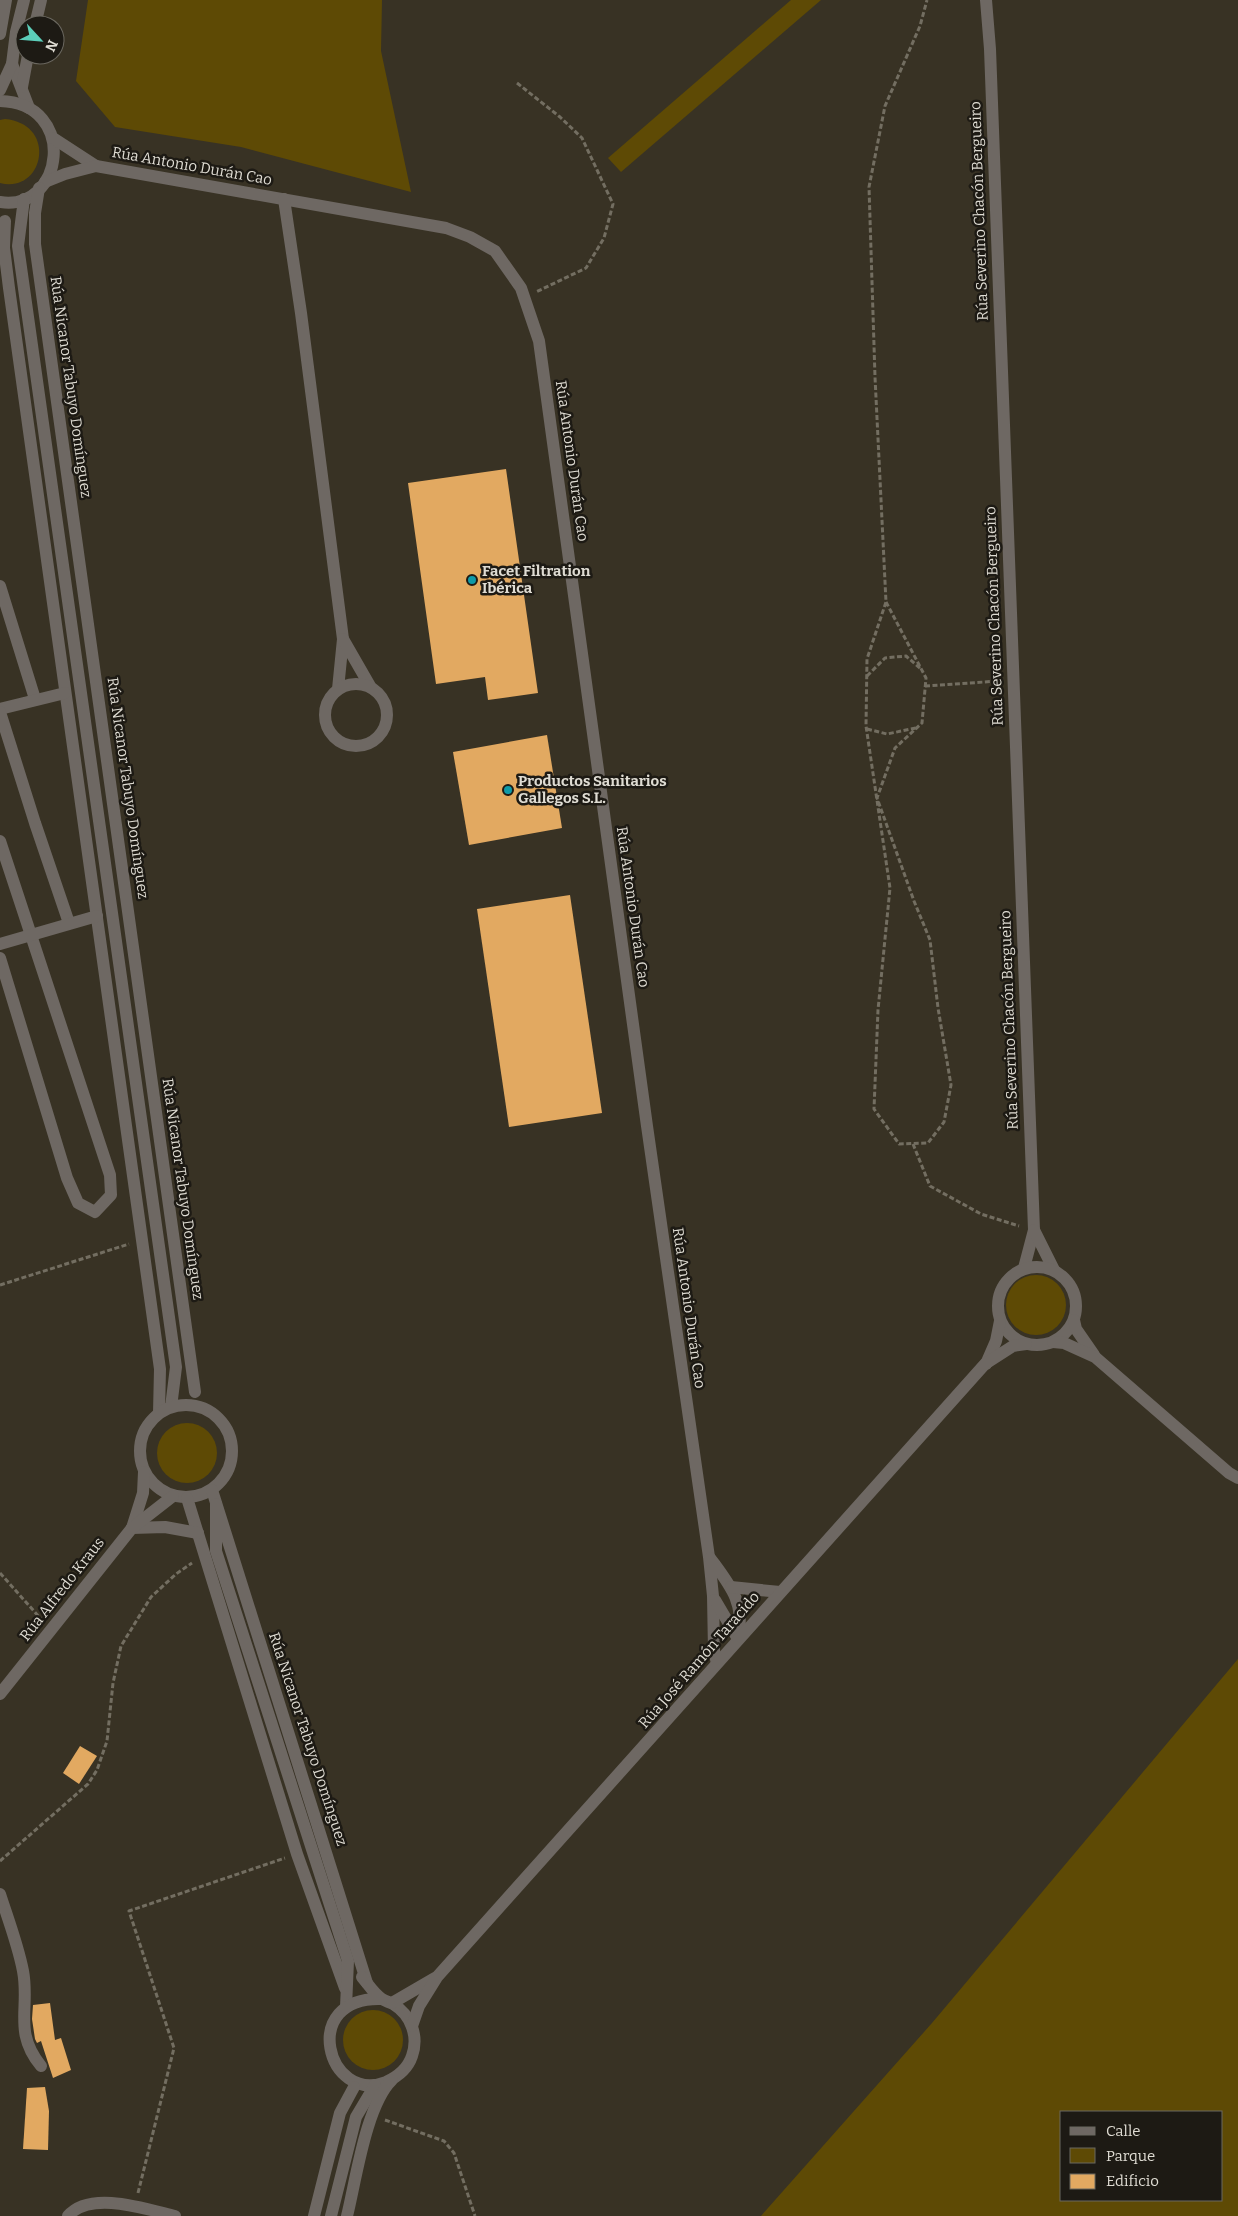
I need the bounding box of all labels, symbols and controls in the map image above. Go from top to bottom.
north arrow [15,15,65,65]
text: N [41,37,61,54]
street label: Rúa Severino Chacón Bergueiro [966,101,992,321]
street label: Rúa Antonio Durán Cao [110,143,274,189]
street label: Rúa Nicanor Tabuyo Domínguez [47,275,95,499]
street label: Rúa Antonio Durán Cao [552,379,592,543]
street label: Rúa Severino Chacón Bergueiro [981,506,1007,726]
place label: Facet Filtration Ibérica [482,562,591,597]
marker: Facet Filtration Ibérica [466,574,478,586]
street label: Rúa Nicanor Tabuyo Domínguez [104,676,152,900]
place label: Productos Sanitarios Gallegos S.L. [518,772,667,807]
marker: Productos Sanitarios Gallegos S.L. [502,784,514,796]
street label: Rúa Antonio Durán Cao [613,825,653,989]
street label: Rúa Severino Chacón Bergueiro [996,910,1022,1130]
street label: Rúa Nicanor Tabuyo Domínguez [159,1077,207,1301]
street label: Rúa Antonio Durán Cao [669,1226,709,1390]
street label: Rúa Alfredo Kraus [16,1534,108,1644]
street label: Rúa José Ramón Taracido [635,1588,763,1732]
street label: Rúa Nicanor Tabuyo Domínguez [265,1630,351,1848]
legend [1060,2111,1223,2201]
text: Calle [1106,2122,1140,2140]
text: Parque [1106,2147,1155,2165]
text: Edificio [1106,2172,1159,2190]

